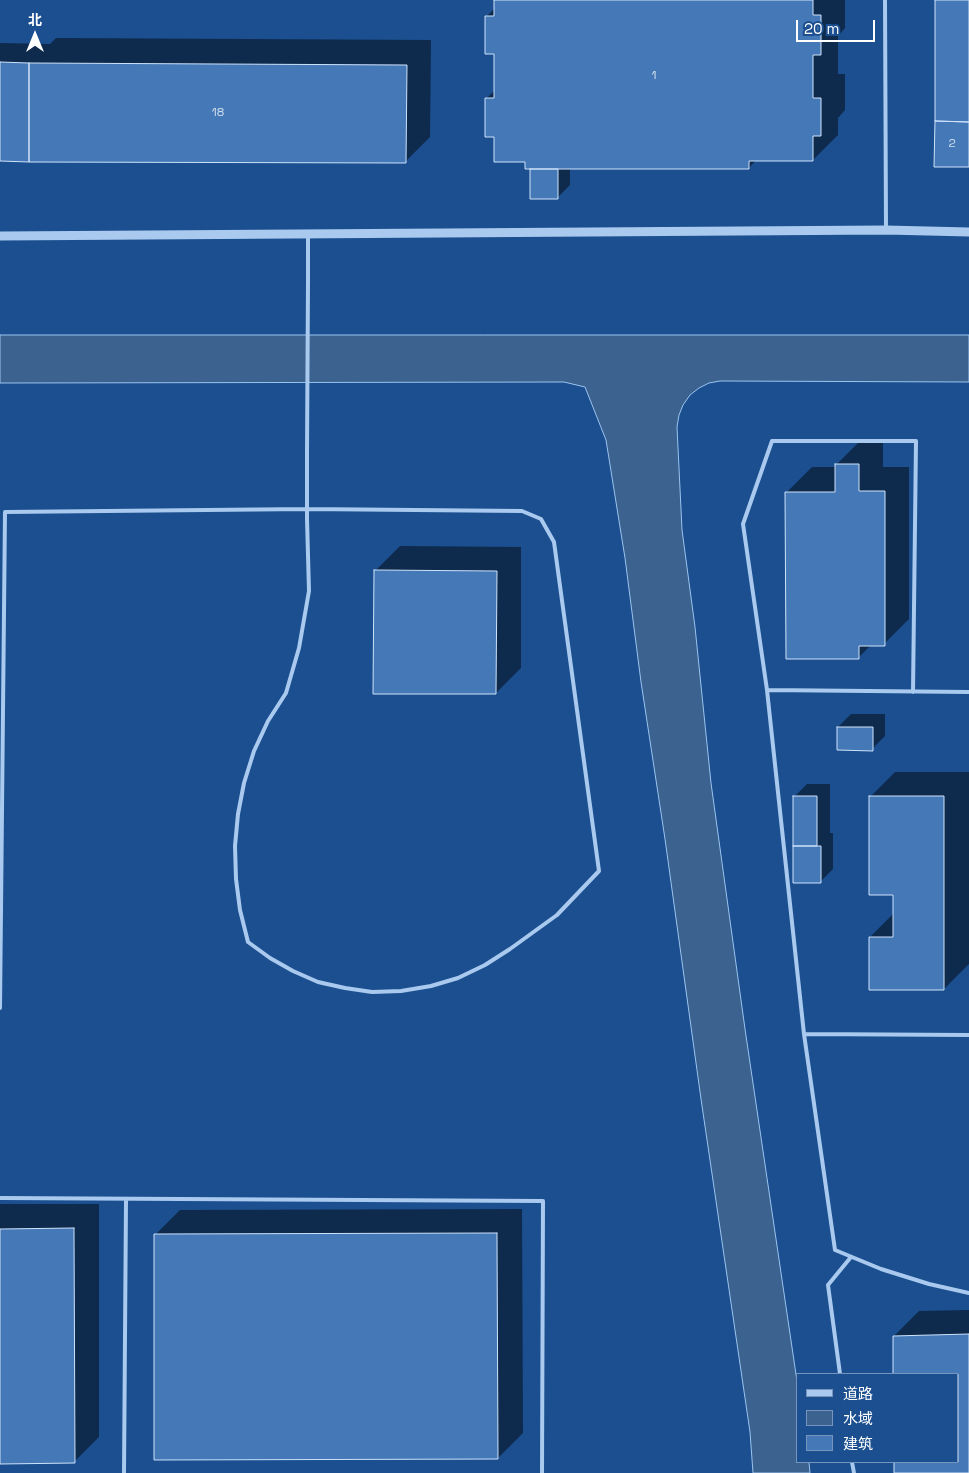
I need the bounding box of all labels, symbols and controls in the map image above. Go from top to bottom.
north arrow [10,10,60,60]
scale bar [799,10,878,42]
text: 北 [28,11,42,29]
text: 20 m [804,19,839,38]
house number: 1 [651,69,657,83]
house number: 18 [212,106,224,120]
house number: 2 [948,137,956,151]
legend [796,1373,959,1463]
text: 道路 [843,1384,873,1403]
text: 水域 [843,1409,873,1428]
text: 建筑 [843,1434,873,1453]

